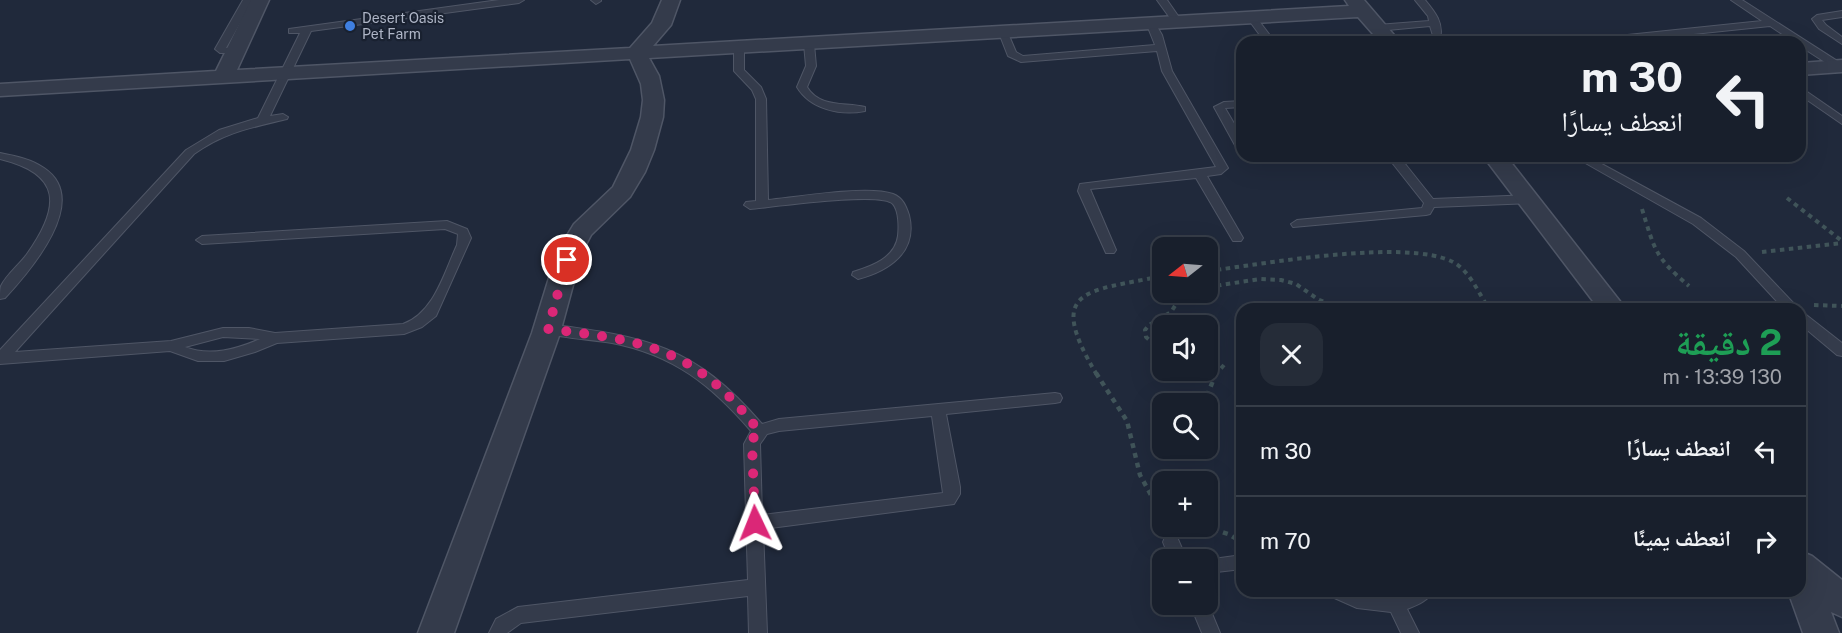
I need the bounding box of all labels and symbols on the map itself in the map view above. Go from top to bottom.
place label: Desert Oasis Pet Farm [362,10,444,42]
marker: Desert Oasis Pet Farm [343,19,357,33]
pin [541,234,592,285]
north arrow [1152,237,1218,303]
position arrow [723,491,787,555]

